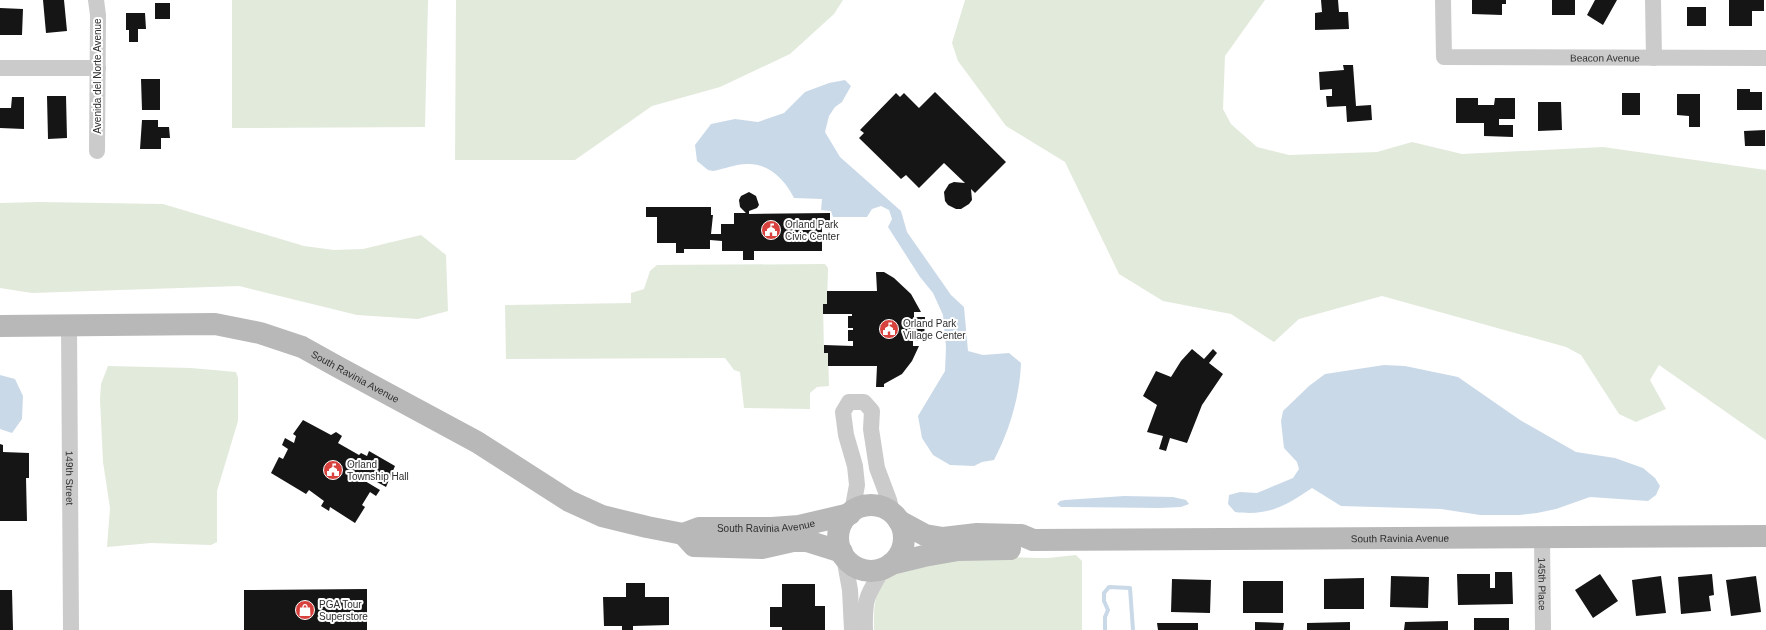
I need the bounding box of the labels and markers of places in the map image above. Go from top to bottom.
public building icon: Orland Park Civic Center [760,219,782,241]
place label: Orland Park Civic Center [785,219,840,242]
public building icon: Orland Park Village Center [878,318,900,340]
place label: Orland Park Village Center [903,318,966,341]
public building icon: Orland Township Hall [322,459,344,481]
place label: Orland Township Hall [347,459,409,482]
shop icon: PGA Tour Superstore [294,599,316,621]
place label: PGA Tour Superstore [319,599,368,622]

